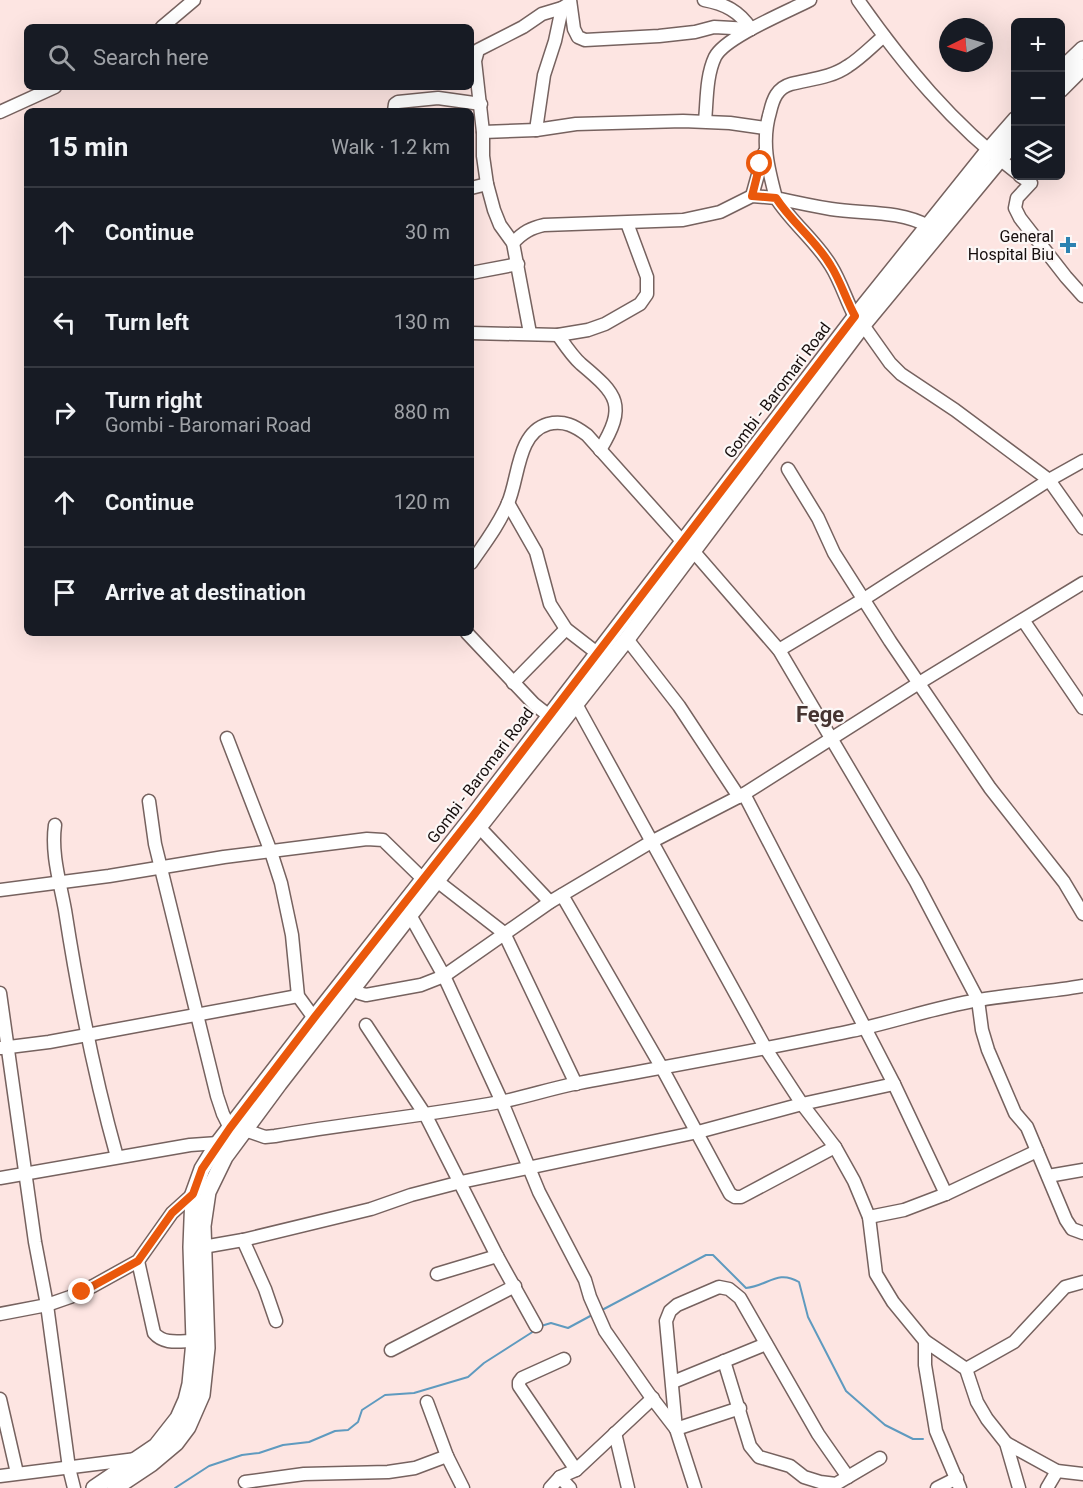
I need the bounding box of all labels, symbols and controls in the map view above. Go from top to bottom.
north arrow [939,18,993,72]
map controls [1011,18,1065,180]
button: + [1011,18,1065,72]
search box [24,24,474,90]
icon: search [45,41,78,74]
text: Search here [93,45,209,70]
button: − [1011,72,1065,126]
button: layers [1011,126,1065,180]
text: 15 min [48,132,128,162]
text: Walk · 1.2 km [331,135,450,159]
route start [746,150,772,176]
icon: ahead [48,216,81,249]
text: Continue [105,220,194,245]
text: 30 m [405,220,450,244]
place label: General Hospital Biu [968,227,1054,264]
marker: General Hospital Biu [1059,236,1077,254]
icon: left [48,306,81,339]
text: Turn left [105,310,189,335]
text: 130 m [394,310,450,334]
street label: Gombi - Baromari Road [720,319,835,462]
text: Turn right [105,388,202,413]
icon: right [48,396,81,429]
text: 880 m [394,400,450,424]
text: Gombi - Baromari Road [105,413,311,437]
icon: ahead [48,486,81,519]
text: Continue [105,490,194,515]
text: 120 m [394,490,450,514]
icon: arrive [48,576,81,609]
text: Arrive at destination [105,580,306,605]
district label: Fege [796,702,844,727]
street label: Gombi - Baromari Road [423,704,538,847]
route end [68,1278,94,1304]

